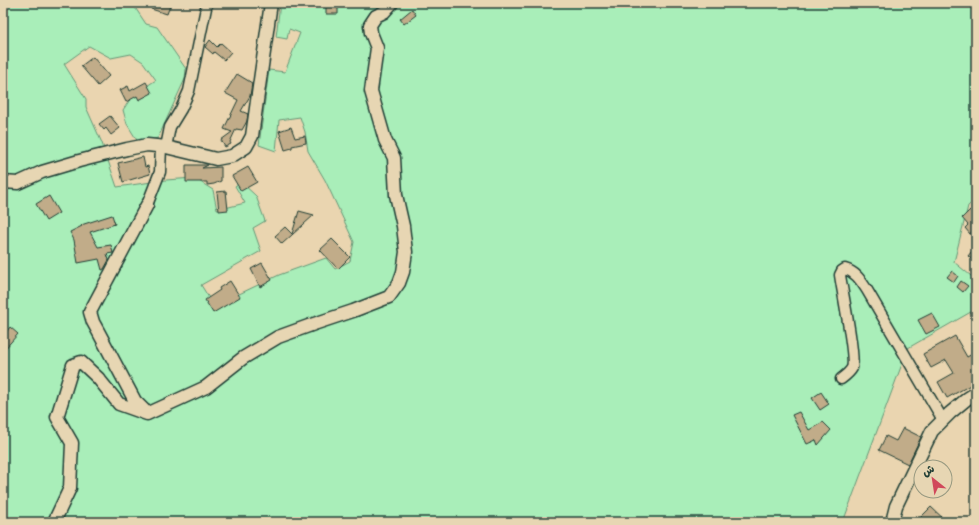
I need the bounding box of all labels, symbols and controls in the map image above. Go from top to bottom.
north arrow [913,459,953,499]
text: ش [919,460,937,479]

